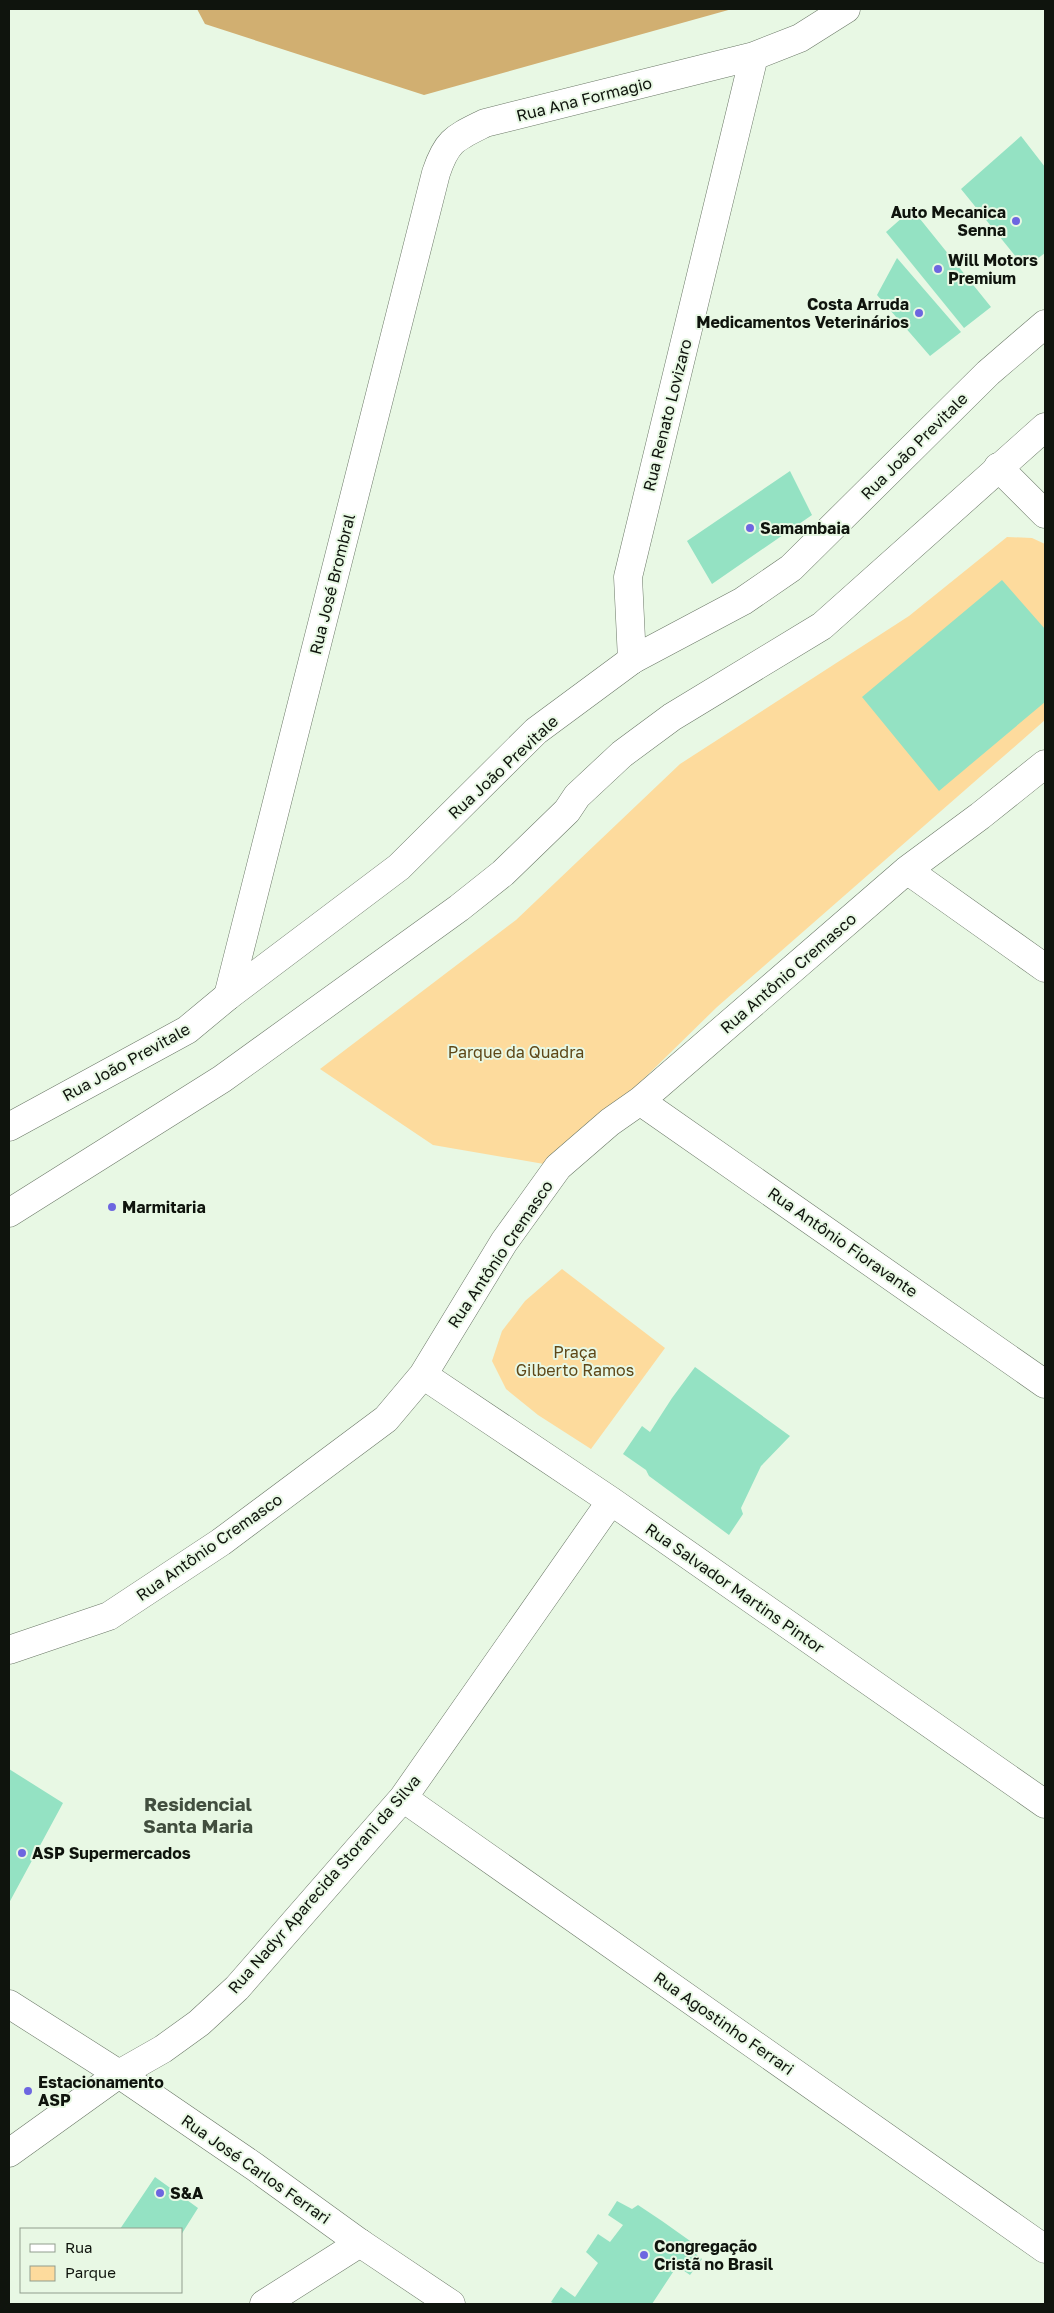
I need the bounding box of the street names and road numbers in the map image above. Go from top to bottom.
street label: Rua Ana Formagio [514,72,654,126]
street label: Rua Renato Lovizaro [638,337,696,493]
street label: Rua João Previtale [856,388,972,504]
street label: Rua José Brombral [305,512,359,656]
street label: Rua João Previtale [444,711,562,823]
street label: Rua Antônio Cremasco [716,908,860,1038]
street label: Rua João Previtale [59,1019,193,1105]
street label: Rua Antônio Cremasco [443,1176,557,1332]
street label: Rua Antônio Fioravante [764,1183,922,1301]
street label: Rua Antônio Cremasco [132,1489,286,1605]
street label: Rua Salvador Martins Pintor [642,1519,828,1657]
street label: Rua Nadyr Aparecida Storani da Silva [224,1771,424,1997]
street label: Rua Agostinho Ferrari [650,1967,798,2079]
street label: Rua José Carlos Ferrari [178,2110,334,2228]

